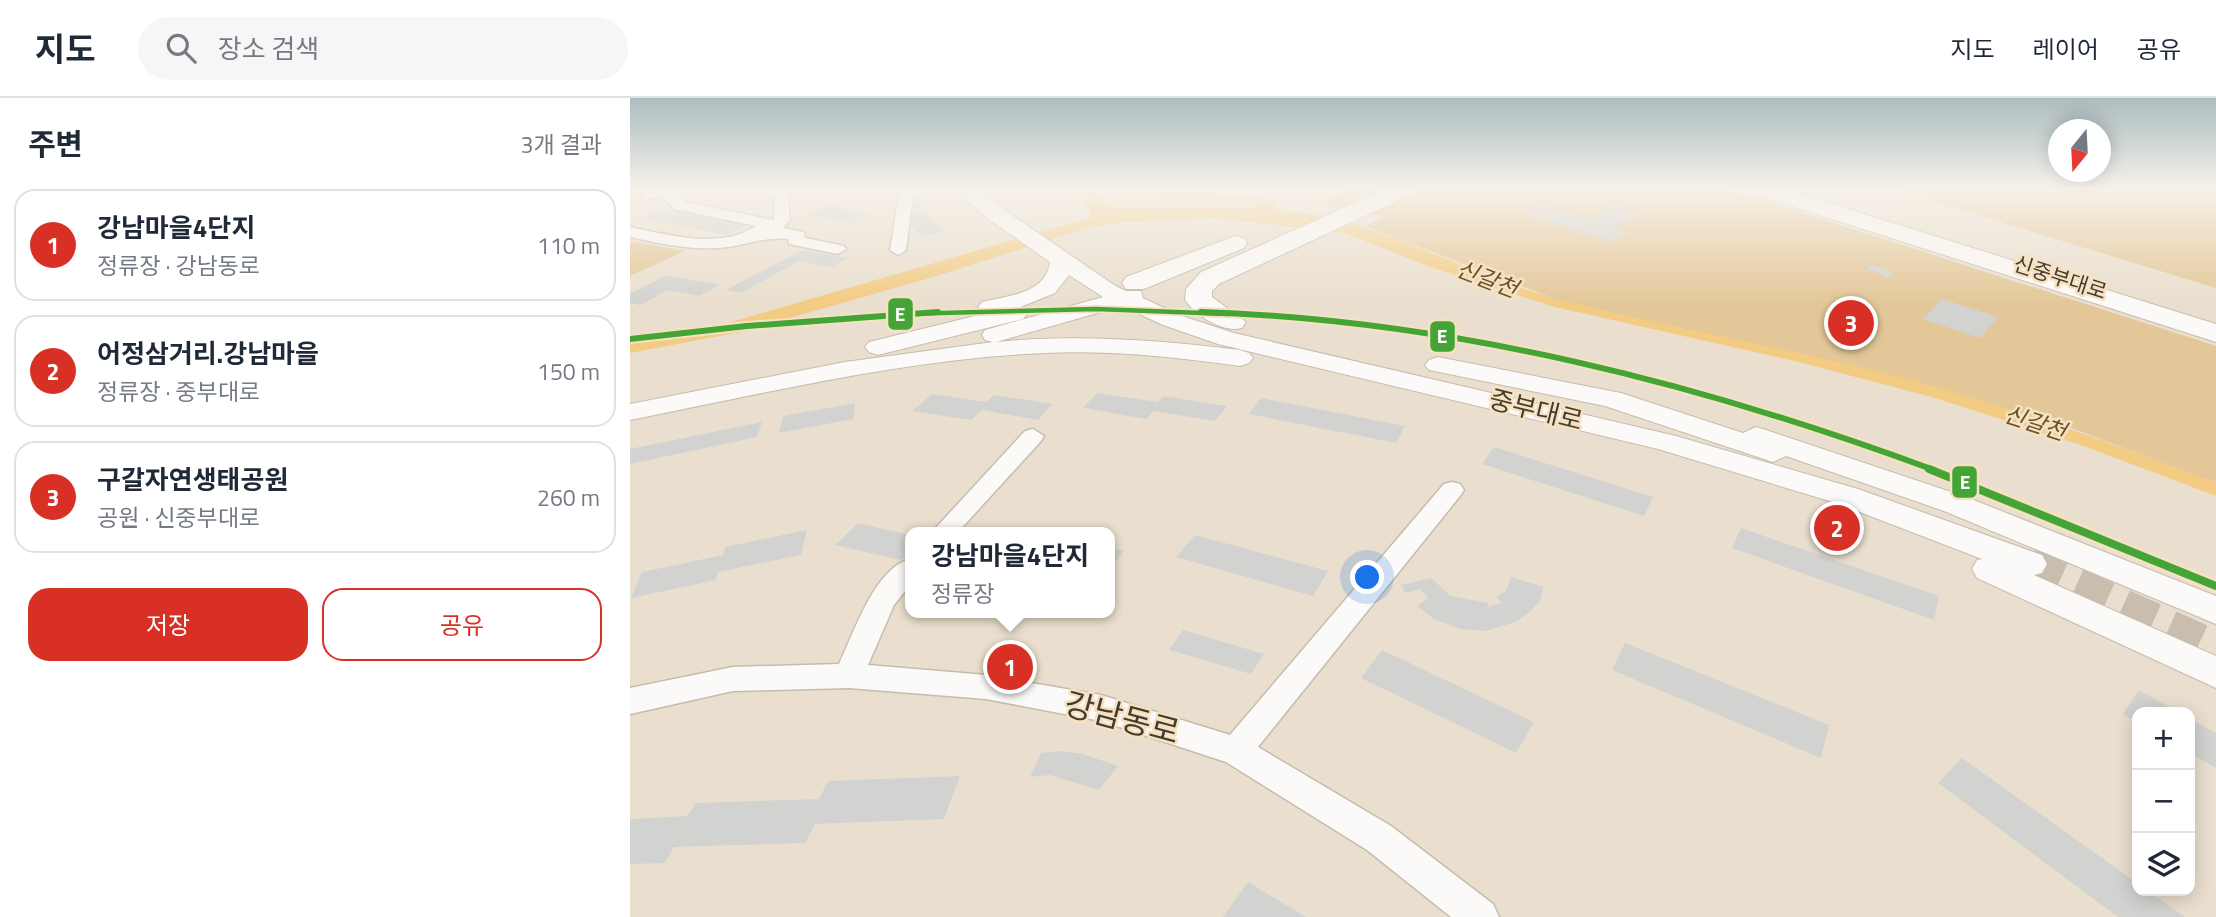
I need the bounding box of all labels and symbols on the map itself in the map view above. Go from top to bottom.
north arrow [2048,119,2111,182]
street label: 신중부대로 [2009,247,2111,307]
water label: 신갈천 [1451,251,1526,307]
line badge: E [887,297,914,331]
pin: 3 [1828,297,1874,349]
text: E [895,299,905,328]
line badge: E [1429,320,1456,353]
text: E [1437,321,1447,350]
street label: 중부대로 [1485,379,1587,440]
water label: 신갈천 [2000,396,2073,450]
line badge: E [1951,465,1978,499]
text: E [1960,467,1970,496]
pin: 2 [1814,502,1860,554]
your location [1350,560,1384,594]
pin: 1 [987,641,1033,693]
street label: 강남동로 [1059,679,1185,755]

